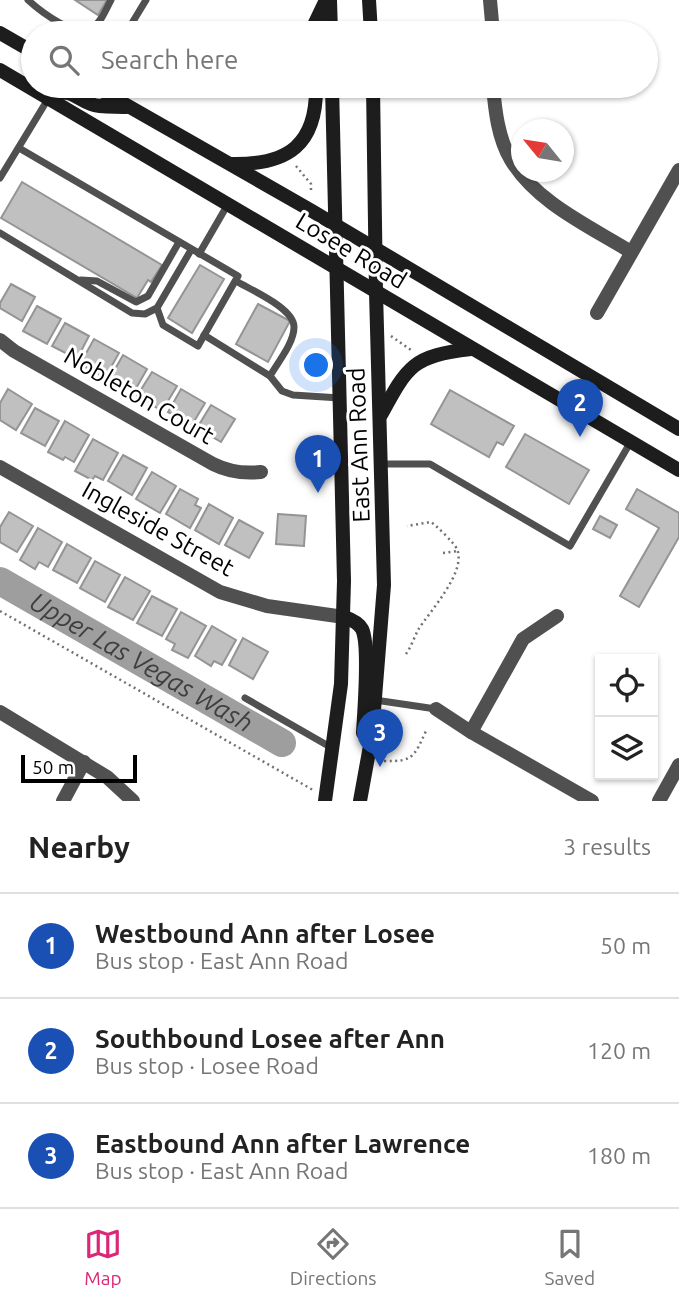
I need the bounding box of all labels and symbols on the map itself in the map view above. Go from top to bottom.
north arrow [511,119,574,182]
street label: Losee Road [291,207,411,294]
street label: Nobleton Court [60,342,219,450]
your location [299,348,333,382]
street label: East Ann Road [342,367,375,523]
pin: 2 [557,379,603,437]
pin: 1 [295,435,341,493]
street label: Ingleside Street [78,476,239,582]
water label: Upper Las Vegas Wash [25,586,258,737]
pin: 3 [357,709,403,767]
scale bar [21,752,136,784]

